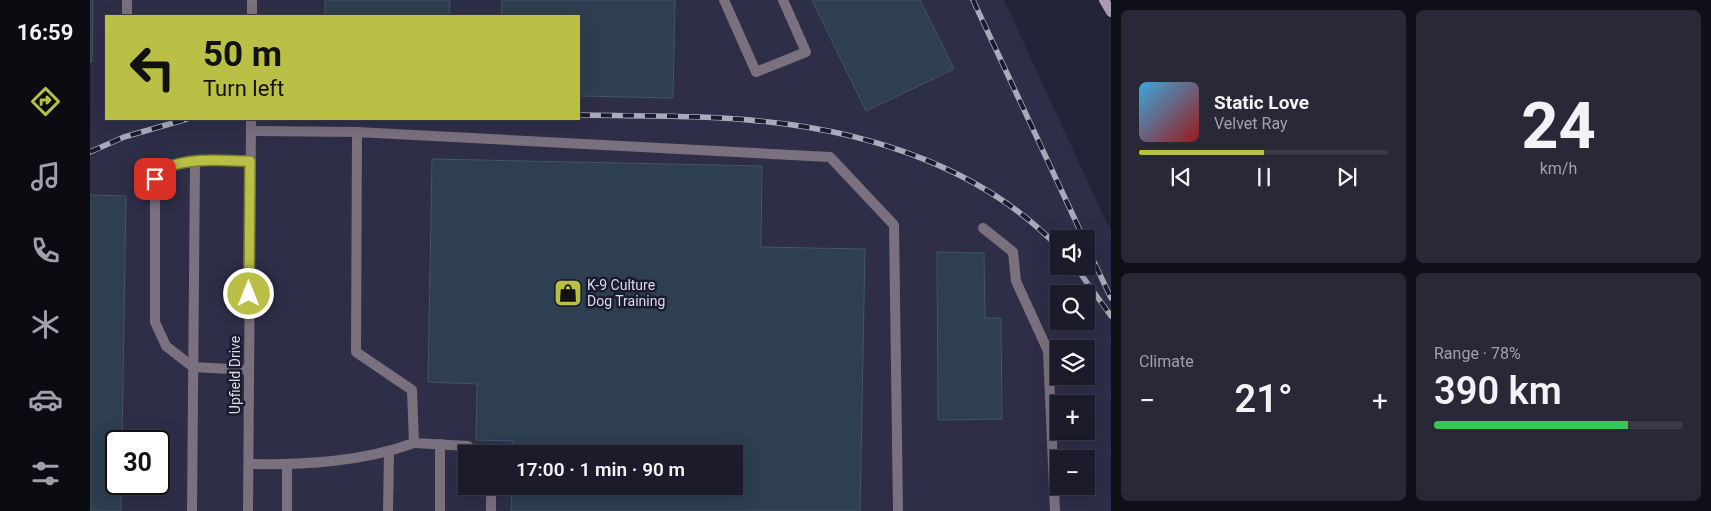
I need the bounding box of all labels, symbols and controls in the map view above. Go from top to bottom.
text: 16:59 [17,20,73,45]
text: 50 m [203,34,282,75]
icon: left [120,35,185,100]
text: Turn left [203,76,284,101]
icon: directions [28,84,63,119]
text: 24 [1521,88,1596,164]
text: Static Love [1214,91,1309,114]
text: Velvet Ray [1214,114,1288,133]
pin [134,158,176,200]
icon: music [28,159,63,194]
text: km/h [1540,159,1577,178]
icon: previous [1167,163,1195,191]
icon: pause [1250,163,1278,191]
icon: next [1333,163,1361,191]
icon: arrive [141,165,169,193]
map controls [1050,230,1095,495]
button: sound [1050,230,1095,275]
icon: phone [28,233,63,268]
position arrow [222,267,274,319]
place label: K-9 Culture Dog Training [587,277,665,309]
shop icon: K-9 Culture Dog Training [553,278,583,308]
button: search [1050,285,1095,330]
icon: climate [28,307,63,342]
street label: Upfield Drive [227,336,243,414]
button: layers [1050,340,1095,385]
text: Range · 78% [1434,344,1521,363]
text: Climate [1139,352,1194,371]
text: 390 km [1434,369,1562,413]
text: 21° [1235,377,1293,421]
icon: car [28,382,63,417]
text: − [1139,384,1155,417]
text: + [1372,384,1388,417]
button: + [1050,395,1095,440]
speed limit sign: 30 [105,430,170,495]
button: − [1050,450,1095,495]
icon: filters [28,456,63,491]
text: 17:00 · 1 min · 90 m [516,458,685,481]

